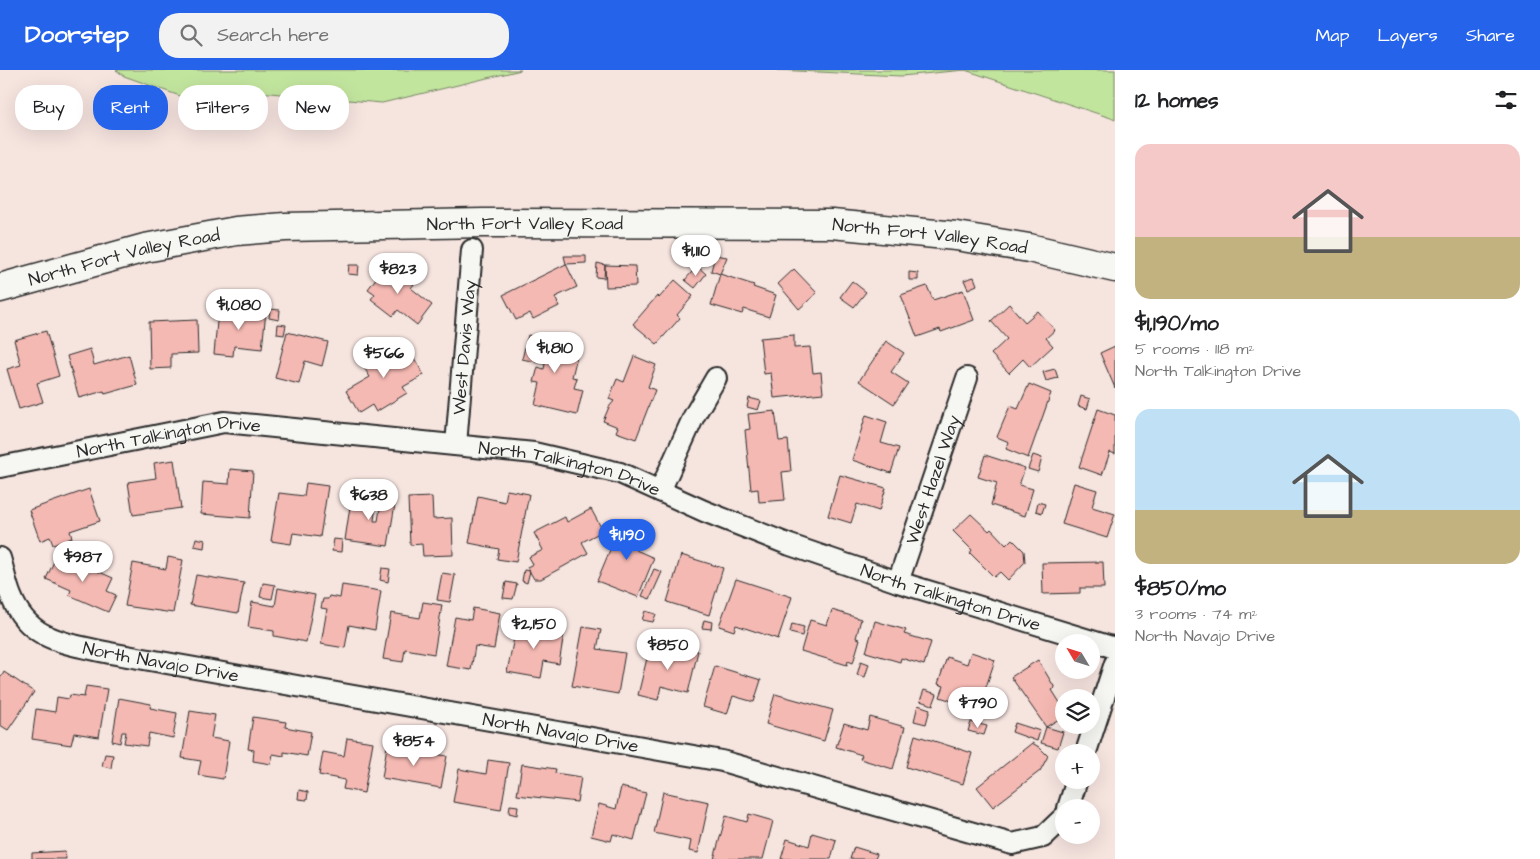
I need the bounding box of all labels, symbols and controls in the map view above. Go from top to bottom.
search box [159,13,509,58]
text: Doorstep [25,18,129,52]
icon: search [177,21,205,49]
text: Search here [217,22,329,49]
text: Map [1315,23,1349,48]
text: Layers [1377,23,1438,48]
text: Share [1466,23,1515,48]
chip: Buy [15,85,83,130]
chip: Rent [93,85,168,130]
chip: Filters [178,85,268,130]
chip: New [278,85,349,130]
text: 12 homes [1135,86,1219,115]
icon: filters [1492,86,1520,114]
icon: home [1283,176,1373,266]
street label: North Fort Valley Road [426,210,623,237]
street label: North Fort Valley Road [831,212,1029,260]
street label: North Fort Valley Road [25,222,222,292]
pin: $1,110 [655,234,737,277]
text: $1,110 [682,240,710,262]
pin: $823 [368,252,428,295]
text: $823 [380,258,416,280]
street label: West Davis Way [446,279,483,416]
pin: $1,080 [198,288,280,331]
text: $1,080 [217,294,261,316]
text: $1,190/mo [1135,309,1219,338]
pin: $1,810 [514,332,596,374]
pin: $566 [354,336,414,379]
text: $1,810 [537,337,573,359]
text: 5 rooms · 118 m² [1135,338,1254,360]
text: $566 [364,342,404,364]
text: North Talkington Drive [1135,360,1301,382]
street label: North Talkington Drive [74,409,262,464]
street label: West Hazel Way [899,412,967,548]
street label: North Talkington Drive [477,435,665,502]
icon: home [1283,441,1373,531]
pin: $638 [339,478,399,521]
text: $638 [350,484,388,506]
pin: $1,190 [586,518,668,561]
text: $1,190 [609,524,645,546]
pin: $987 [53,540,113,583]
text: $987 [64,546,102,568]
street label: North Talkington Drive [857,558,1044,637]
text: $850/mo [1135,574,1226,603]
text: 3 rooms · 74 m² [1135,603,1258,625]
pin: $2,150 [493,608,575,650]
text: $2,150 [512,613,556,635]
text: North Navajo Drive [1135,625,1275,647]
pin: $850 [638,628,698,671]
text: $850 [648,634,688,656]
north arrow [1055,634,1100,679]
map controls [1055,634,1100,844]
street label: North Navajo Drive [81,635,241,688]
pin: $790 [948,686,1008,729]
button: layers [1055,689,1100,734]
text: $790 [959,692,997,714]
street label: North Navajo Drive [481,707,641,759]
pin: $854 [384,724,444,767]
text: $854 [393,730,435,752]
button: + [1055,744,1100,789]
button: − [1055,799,1100,844]

